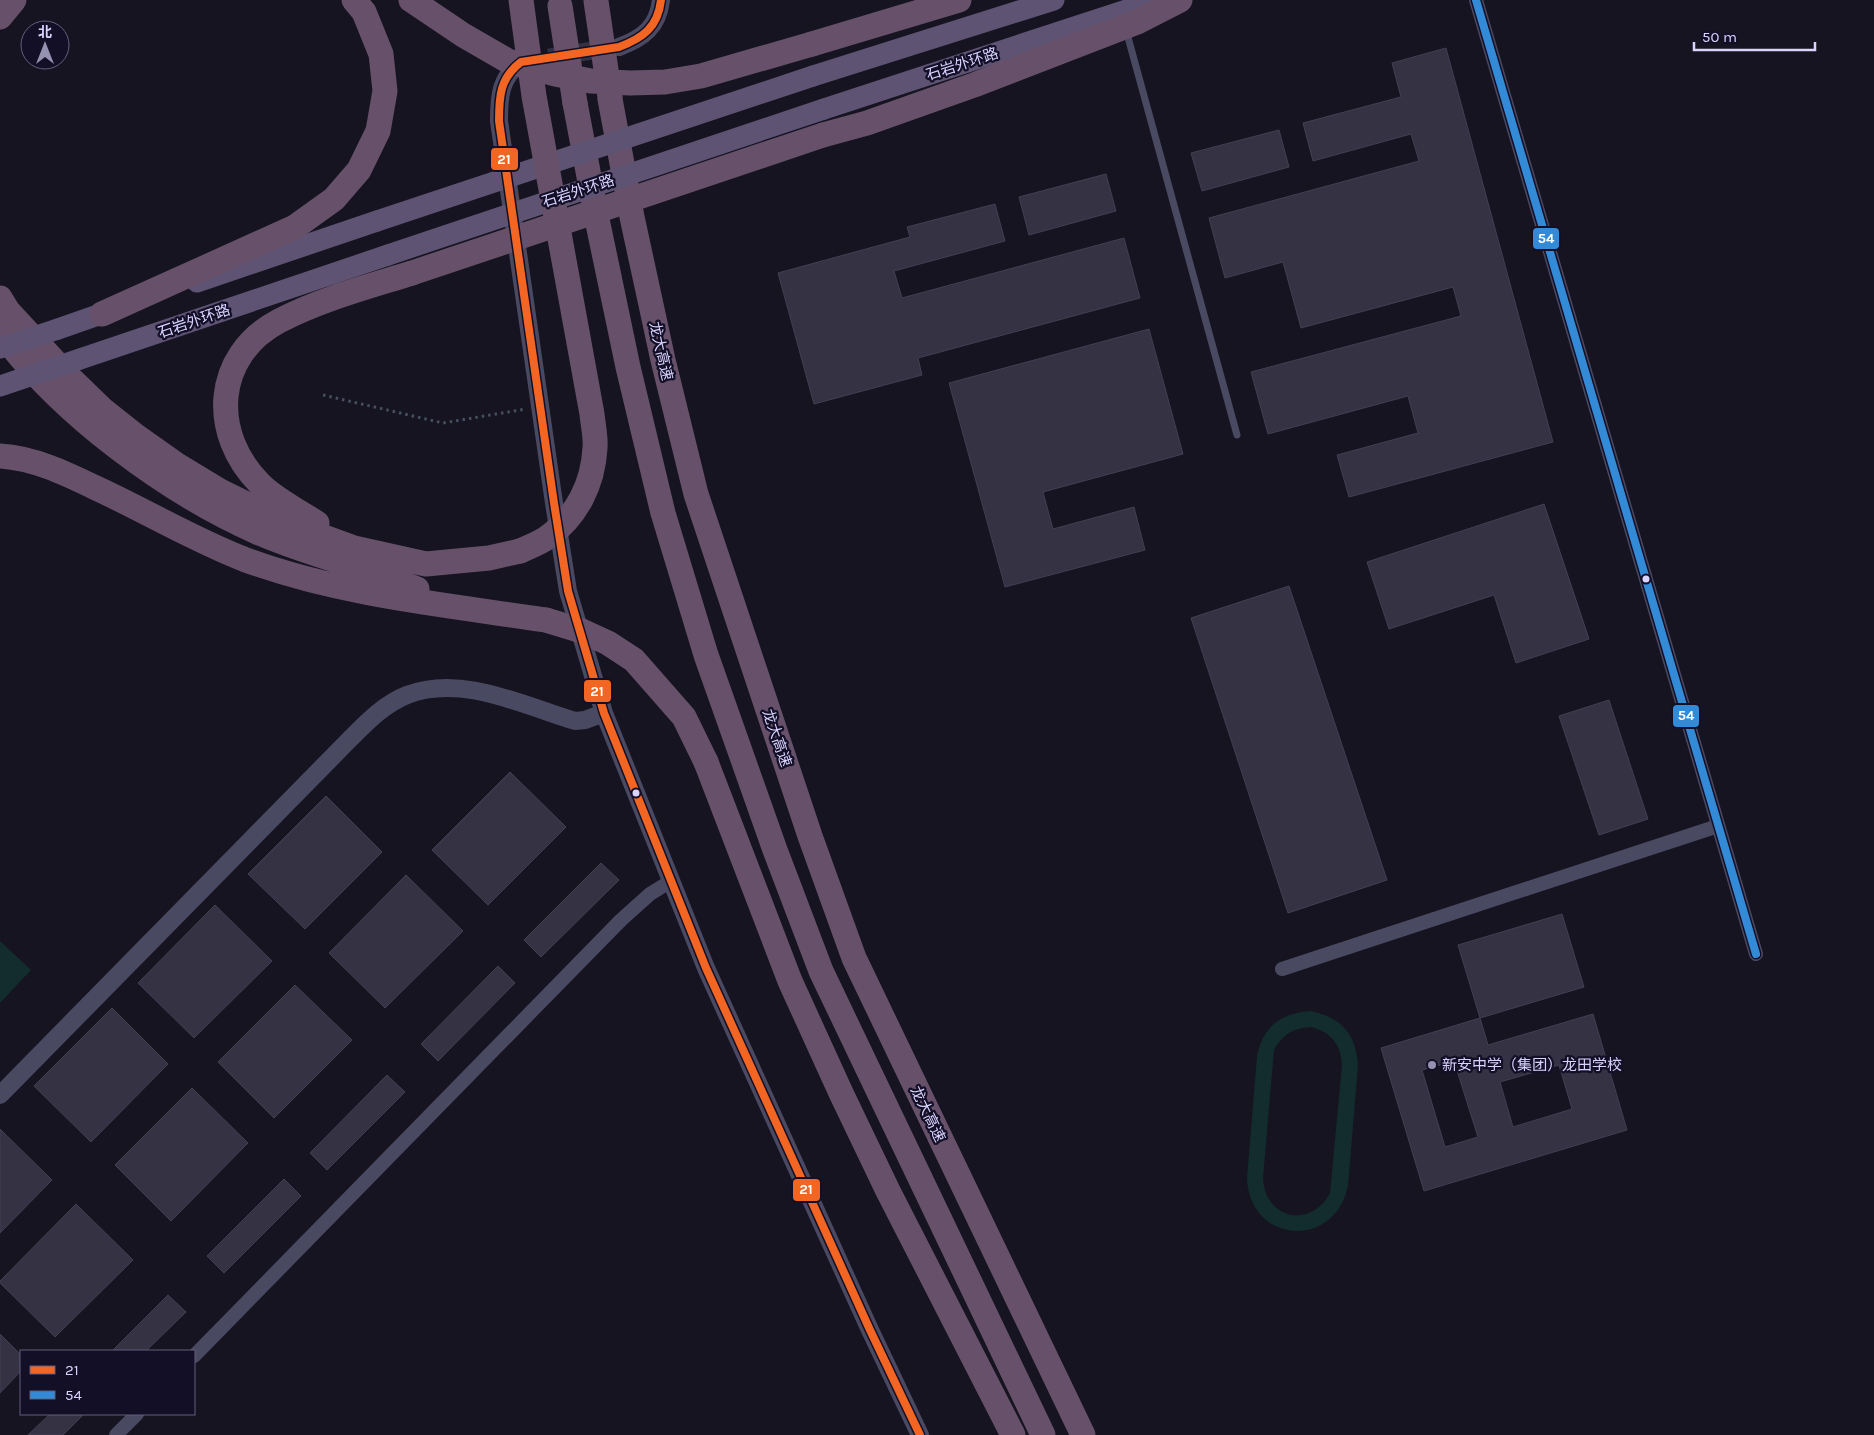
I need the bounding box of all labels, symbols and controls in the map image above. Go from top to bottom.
north arrow [20,20,70,70]
scale bar [1694,20,1815,52]
text: 北 [38,24,52,41]
text: 50 m [1702,28,1737,46]
street label: 石岩外环路 [924,44,1000,84]
line badge: 21 [490,147,519,171]
text: 21 [497,151,511,168]
street label: 石岩外环路 [540,171,616,211]
line badge: 54 [1532,227,1560,250]
text: 54 [1538,230,1555,247]
street label: 石岩外环路 [156,300,232,342]
street label: 龙大高速 [645,320,677,382]
unlabelled marker [1641,574,1651,584]
line badge: 21 [583,679,612,703]
text: 21 [590,683,604,700]
line badge: 54 [1672,704,1700,728]
street label: 龙大高速 [759,707,795,769]
text: 54 [1678,707,1695,724]
unlabelled marker [631,788,641,798]
place label: 新安中学（集团）龙田学校 [1442,1056,1622,1074]
marker: 新安中学（集团）龙田学校 [1426,1059,1438,1071]
street label: 龙大高速 [907,1083,949,1145]
line badge: 21 [792,1178,821,1202]
text: 21 [799,1181,813,1198]
legend [20,1350,195,1415]
text: 21 [65,1361,79,1379]
text: 54 [65,1386,82,1404]

